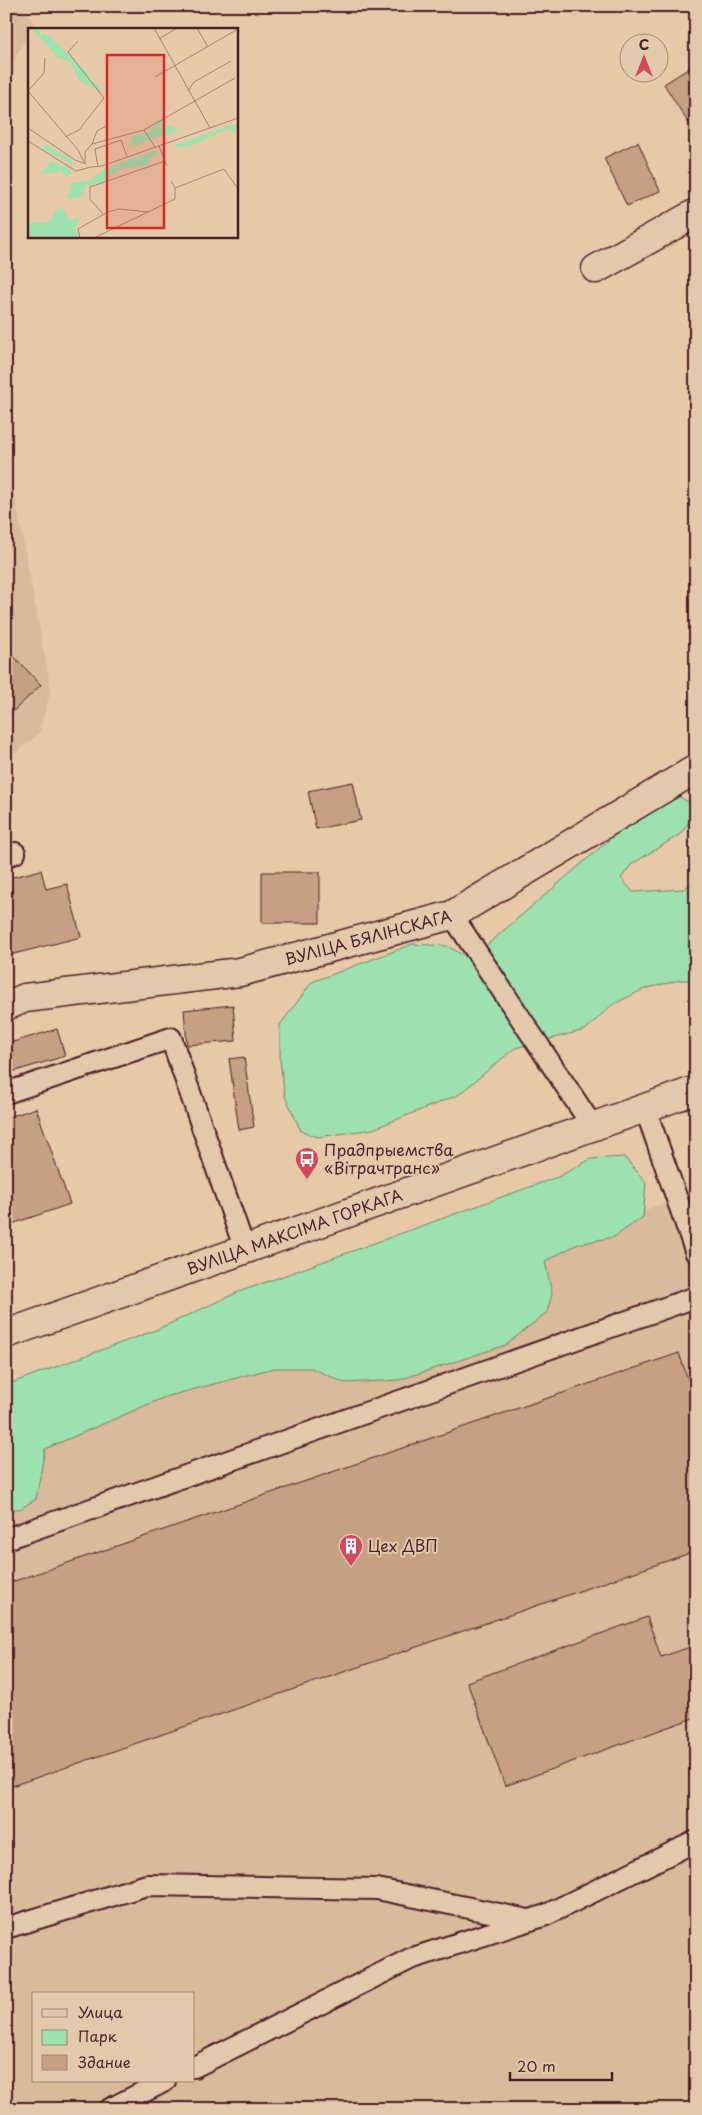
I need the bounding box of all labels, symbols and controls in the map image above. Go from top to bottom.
inset map [28,28,238,238]
north arrow [620,32,670,82]
text: С [639,34,649,55]
street label: ВУЛІЦА БЯЛІНСКАГА [282,903,454,970]
place label: Прадпрыемства «Вітрачтранс» [324,1137,453,1179]
bus stop icon: Прадпрыемства «Вітрачтранс» [294,1146,320,1180]
street label: ВУЛІЦА МАКСІМА ГОРКАГА [183,1182,405,1280]
building icon: Цех ДВП [338,1533,364,1567]
place label: Цех ДВП [368,1533,438,1557]
legend [32,1992,195,2082]
text: Улица [78,2000,123,2023]
text: Парк [78,2024,117,2047]
text: Здание [78,2050,131,2073]
scale bar [510,2050,612,2082]
text: 20 m [517,2054,556,2077]

